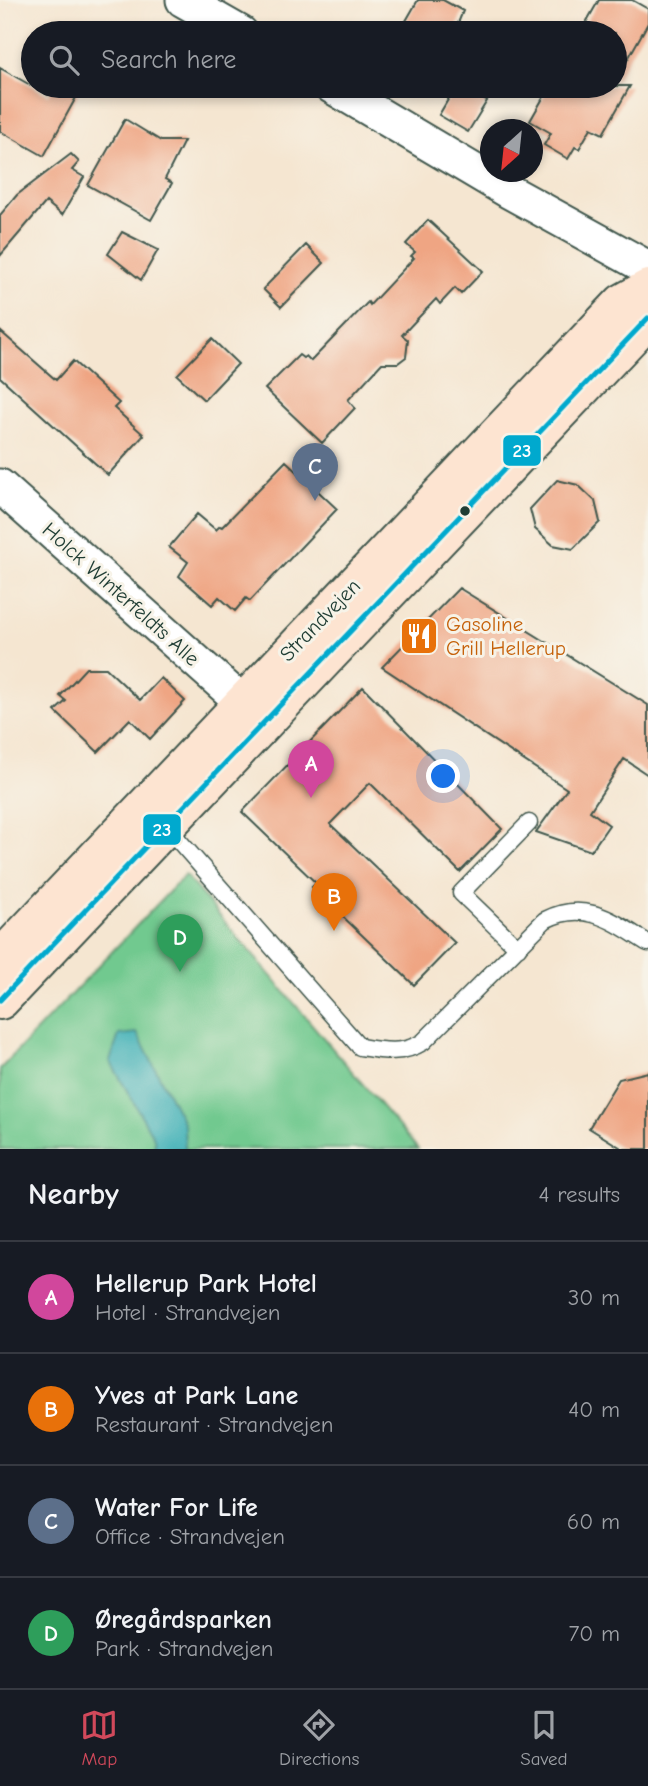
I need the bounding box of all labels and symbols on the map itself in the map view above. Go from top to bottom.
north arrow [480,119,543,182]
line badge: 23 [502,434,542,467]
text: 23 [513,440,531,462]
pin: C [292,443,338,501]
unlabelled marker [458,504,472,518]
street label: Holck Winterfeldts Alle [38,517,204,671]
street label: Strandvejen [275,574,365,666]
place label: Gasoline Grill Hellerup [446,612,566,660]
restaurant icon: Gasoline Grill Hellerup [398,615,440,657]
pin: A [288,740,334,798]
your location [426,759,460,793]
line badge: 23 [142,813,182,846]
text: 23 [153,819,171,841]
pin: B [311,873,357,931]
pin: D [157,914,203,972]

